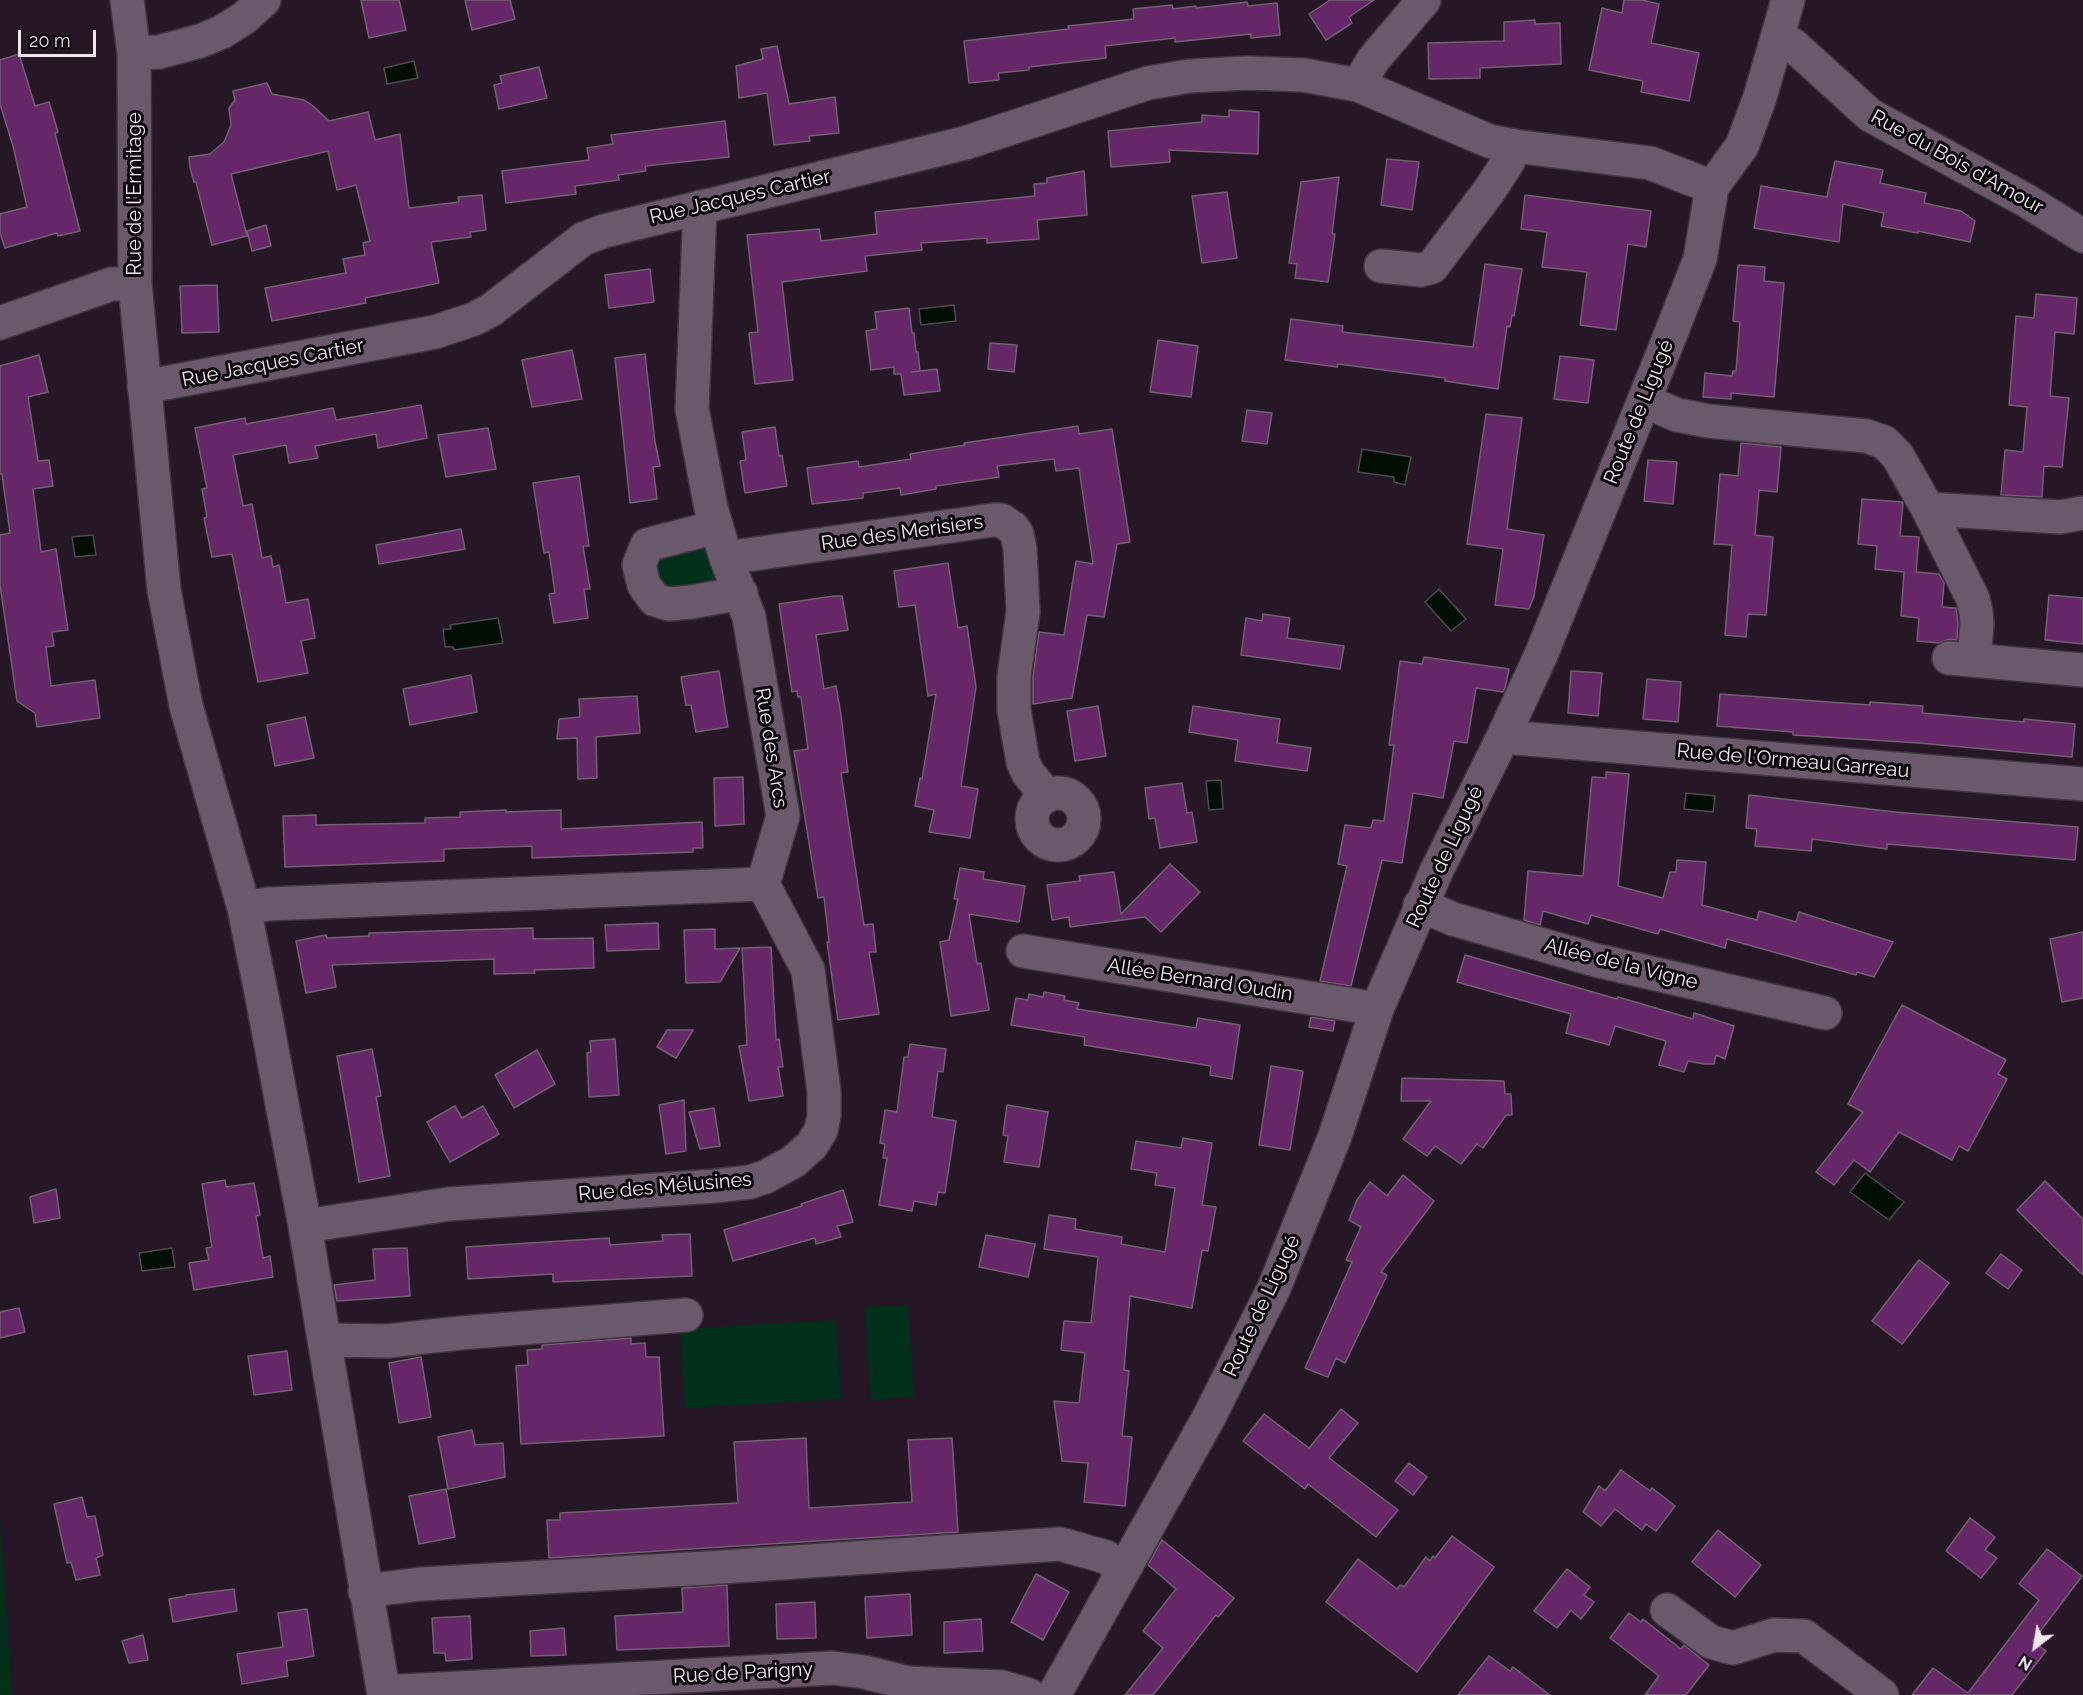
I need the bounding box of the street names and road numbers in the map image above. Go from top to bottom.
street label: Rue du Bois d'Amour [1867,105,2047,219]
street label: Rue de l'Ermitage [123,112,147,276]
street label: Rue Jacques Cartier [647,164,833,230]
street label: Rue Jacques Cartier [180,334,366,392]
street label: Route de Ligugé [1599,336,1679,488]
street label: Rue des Merisiers [819,510,985,556]
street label: Rue des Arcs [750,686,792,810]
street label: Rue de l'Ormeau Garreau [1676,739,1910,783]
street label: Route de Ligugé [1402,782,1488,932]
street label: Allée de la Vigne [1542,933,1700,995]
street label: Allée Bernard Oudin [1106,954,1294,1006]
street label: Rue des Mélusines [577,1167,753,1207]
street label: Route de Ligugé [1219,1231,1305,1381]
street label: Rue de Parigny [672,1657,814,1689]

